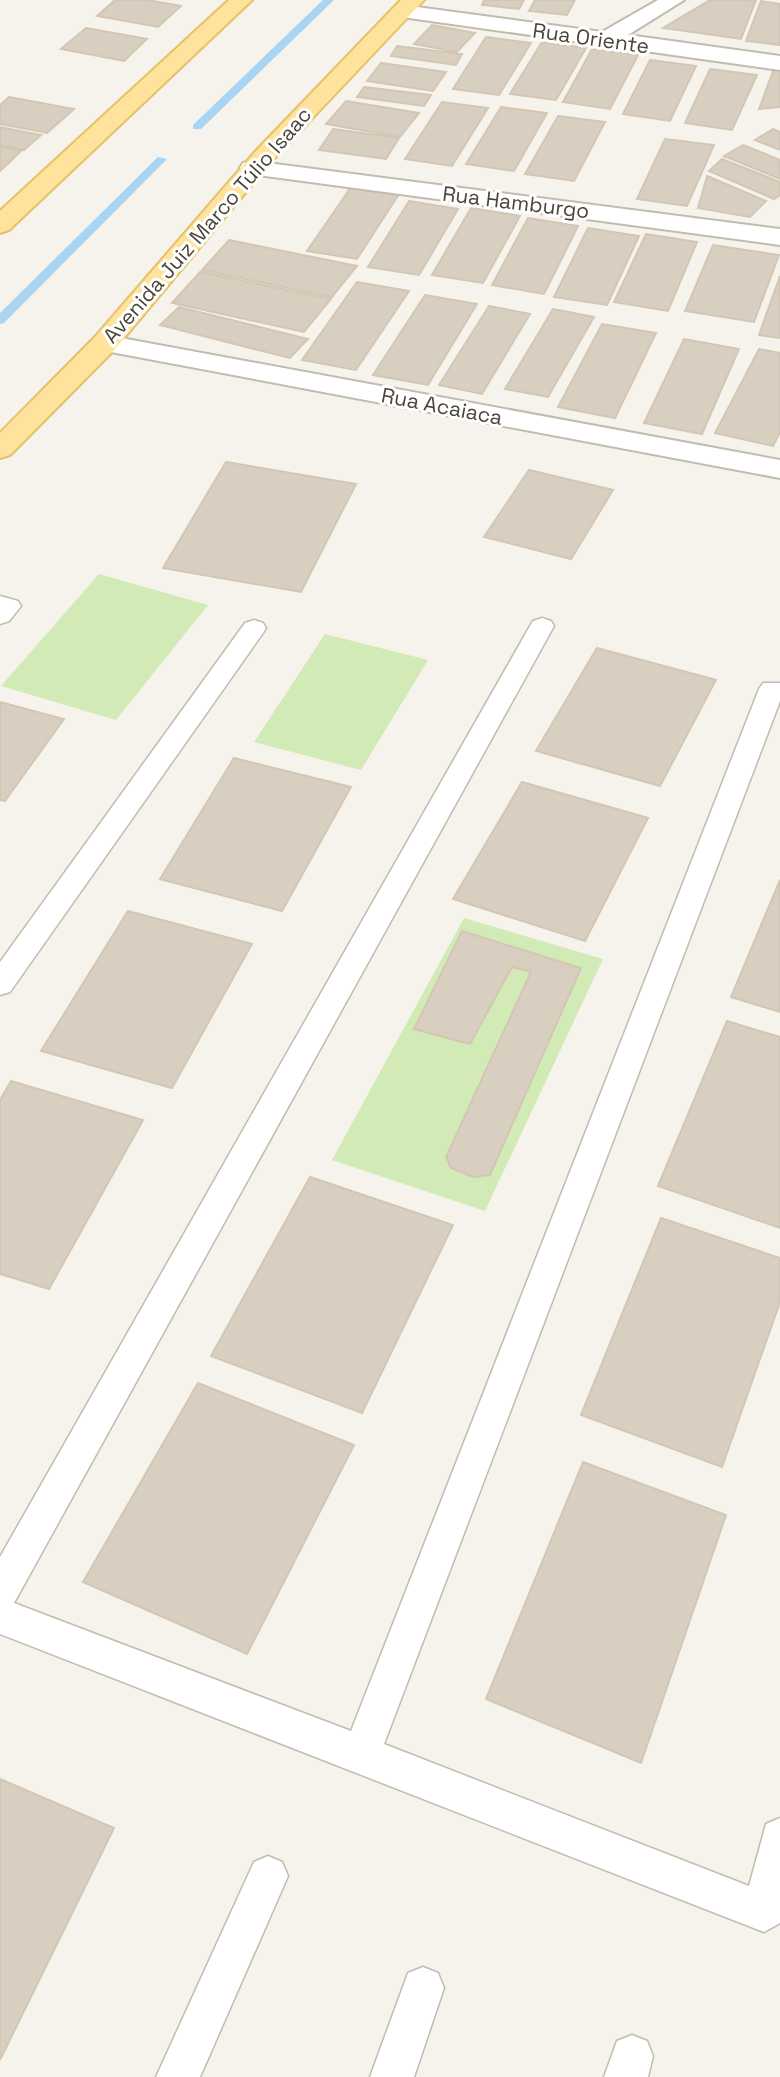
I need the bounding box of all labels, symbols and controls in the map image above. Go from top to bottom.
street label: Rua Oriente [531,16,651,60]
street label: Avenida Juiz Marco Túlio Isaac [97,101,317,349]
street label: Rua Hamburgo [441,180,591,224]
street label: Rua Acaiaca [379,381,505,431]

